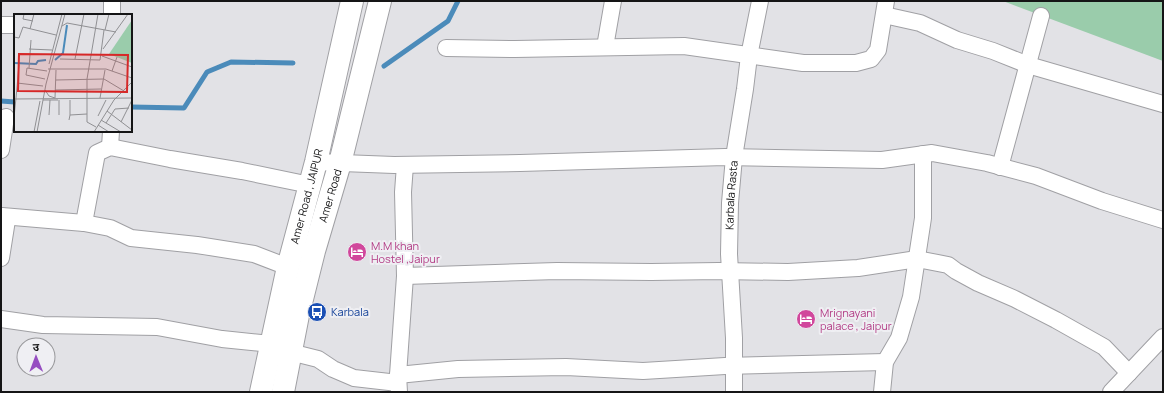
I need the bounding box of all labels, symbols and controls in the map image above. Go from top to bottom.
inset map [14,14,132,132]
street label: Amer Road , JAIPUR [286,147,326,246]
street label: Karbala Rasta [721,160,741,230]
street label: Amer Road [315,167,345,224]
place label: M.M khan Hostel ,Jaipur [371,238,440,266]
hotel icon: M.M khan Hostel ,Jaipur [346,241,368,263]
bus stop icon: Karbala [306,301,328,323]
place label: Karbala [331,304,369,319]
place label: Mrignayani palace , Jaipur [820,305,892,333]
hotel icon: Mrignayani palace , Jaipur [795,308,817,330]
north arrow [16,337,56,377]
text: उ [32,339,40,354]

